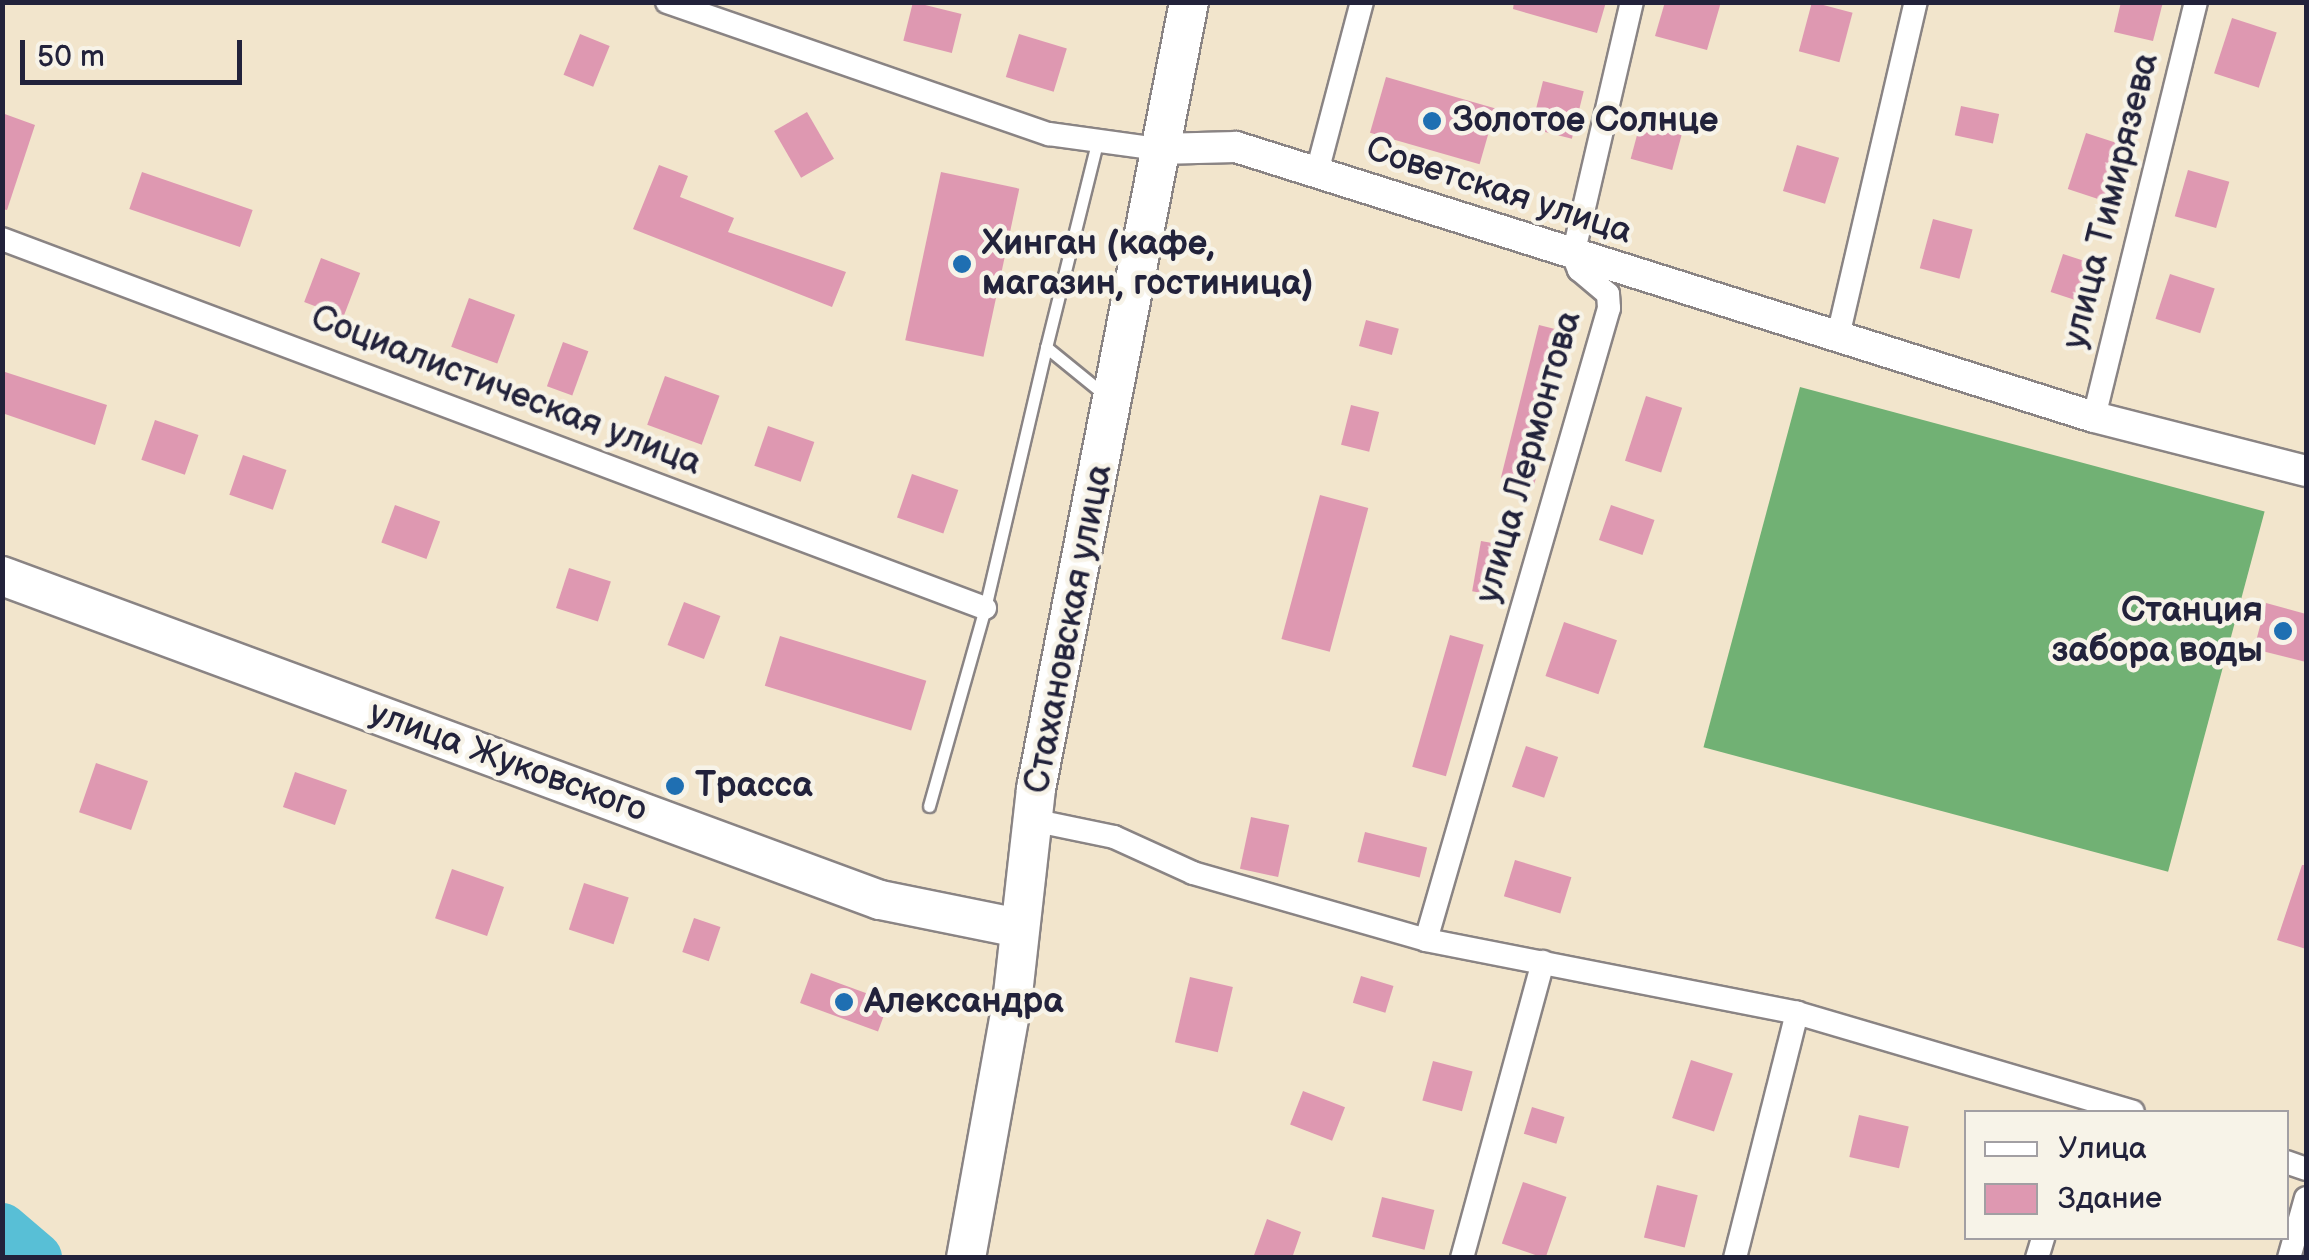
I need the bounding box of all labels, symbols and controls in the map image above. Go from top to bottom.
scale bar [25,20,248,82]
text: 50 m [37,39,105,75]
street label: улица Тимирязева [2054,49,2168,353]
place label: Золотое Солнце [1452,100,1719,142]
marker: Золотое Солнце [1421,110,1443,132]
street label: Советская улица [1361,128,1637,254]
place label: Хинган (кафе, магазин, гостиница) [982,223,1313,305]
marker: Хинган (кафе, магазин, гостиница) [951,253,973,275]
street label: Социалистическая улица [305,297,707,485]
street label: улица Лермонтова [1467,306,1591,608]
street label: Стахановская улица [1017,461,1121,797]
place label: Станция забора воды [2052,590,2263,672]
marker: Станция забора воды [2272,620,2294,642]
street label: улица Жуковского [364,692,652,832]
place label: Трасса [695,765,813,807]
marker: Трасса [664,775,686,797]
place label: Александра [864,981,1063,1023]
marker: Александра [833,991,855,1013]
legend [1964,1110,2289,1240]
text: Улица [2058,1131,2147,1167]
text: Здание [2058,1181,2162,1217]

